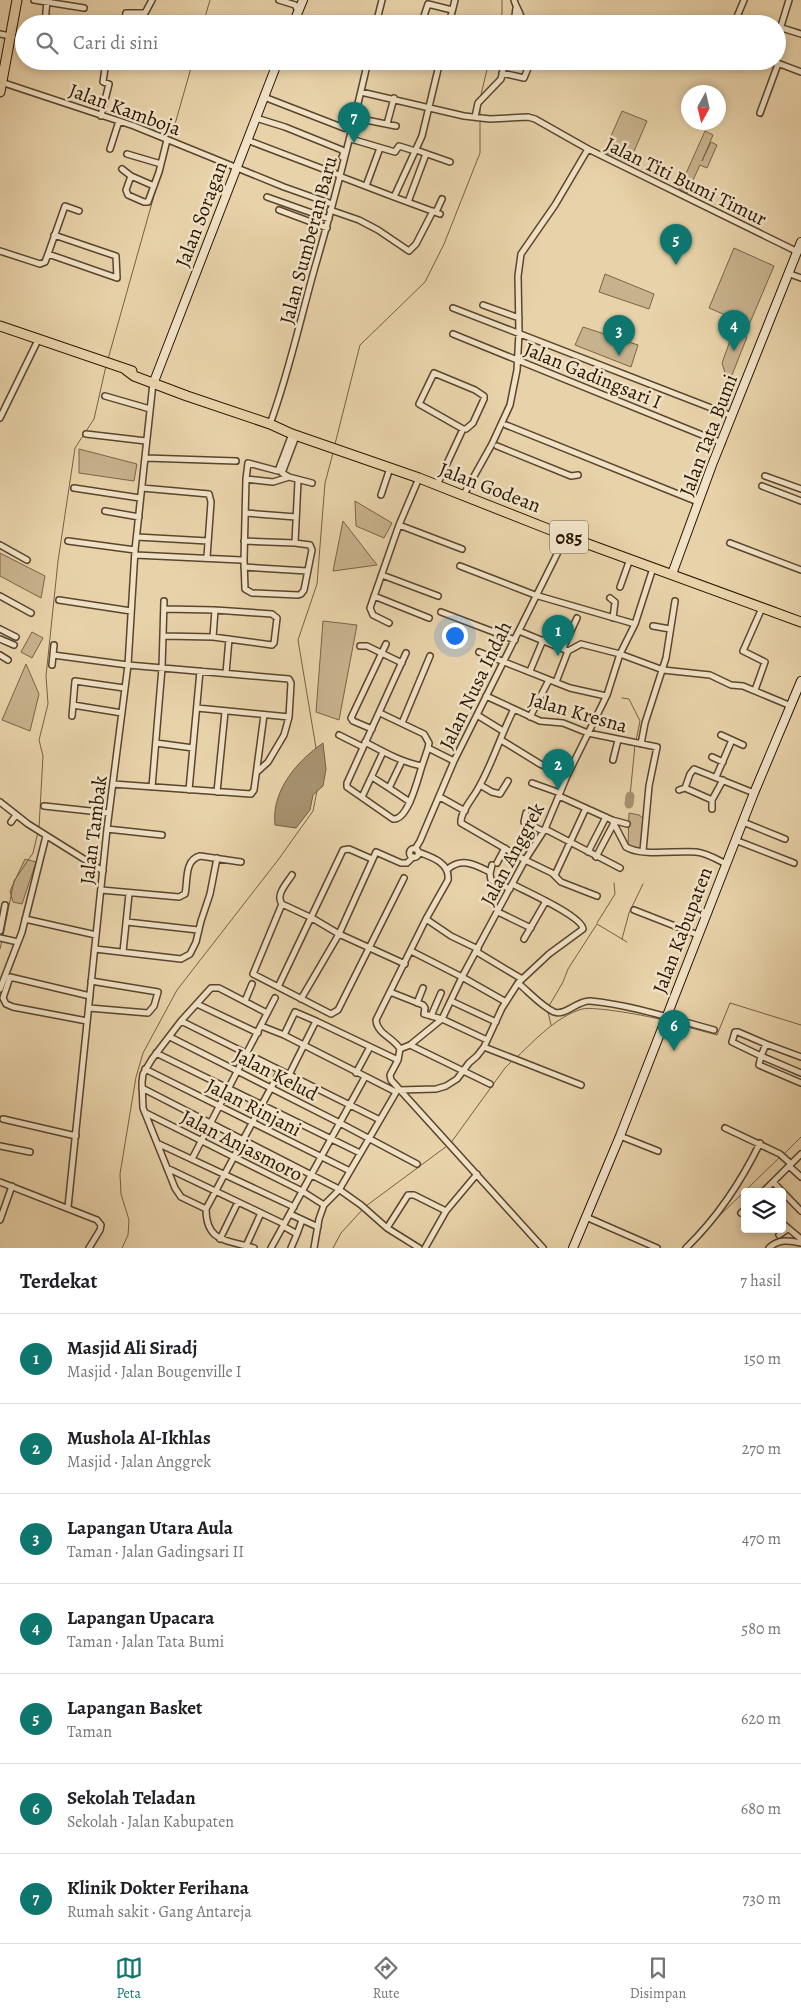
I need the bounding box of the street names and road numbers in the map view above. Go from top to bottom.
street label: Jalan Kamboja [65,77,185,142]
street label: Jalan Titi Bumi Timur [600,131,771,232]
street label: Jalan Sumberan Baru [273,153,344,327]
street label: Jalan Soragan [169,157,234,271]
street label: Jalan Gadingsari I [520,336,666,415]
street label: Jalan Tata Bumi [673,370,744,500]
street label: Jalan Godean [435,456,545,519]
road number: 085 [550,520,588,554]
street label: Jalan Nusa Indah [433,616,518,754]
street label: Jalan Kresna [525,685,631,740]
street label: Jalan Tambak [73,774,114,886]
street label: Jalan Anggrek [474,798,551,910]
street label: Jalan Kabupaten [646,863,719,997]
street label: Jalan Kelud [229,1042,323,1107]
street label: Jalan Rinjani [201,1072,306,1143]
street label: Jalan Anjasmoro [176,1103,307,1188]

